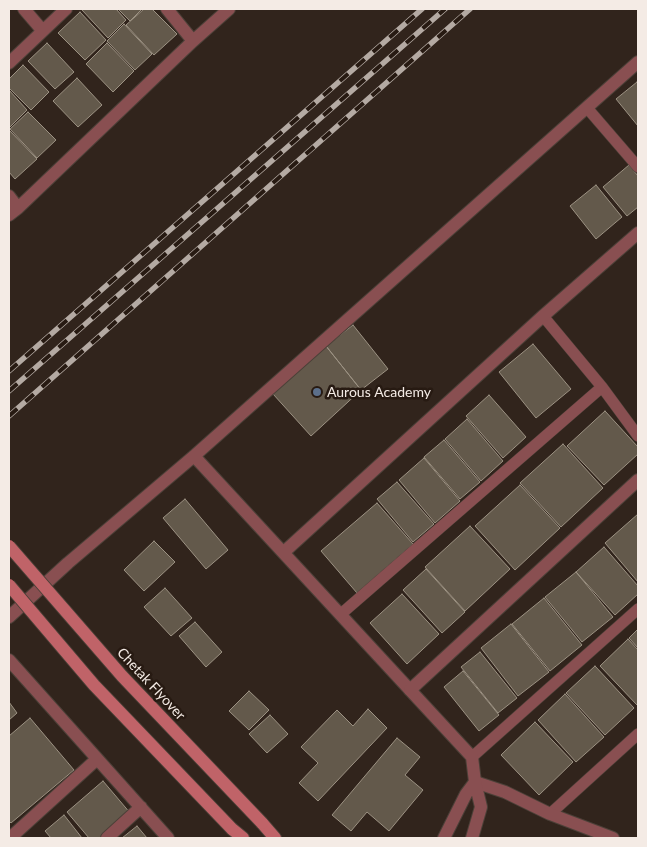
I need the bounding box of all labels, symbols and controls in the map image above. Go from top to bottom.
place label: Aurous Academy [327,384,431,400]
marker: Aurous Academy [311,386,323,398]
street label: Chetak Flyover [113,644,189,724]

